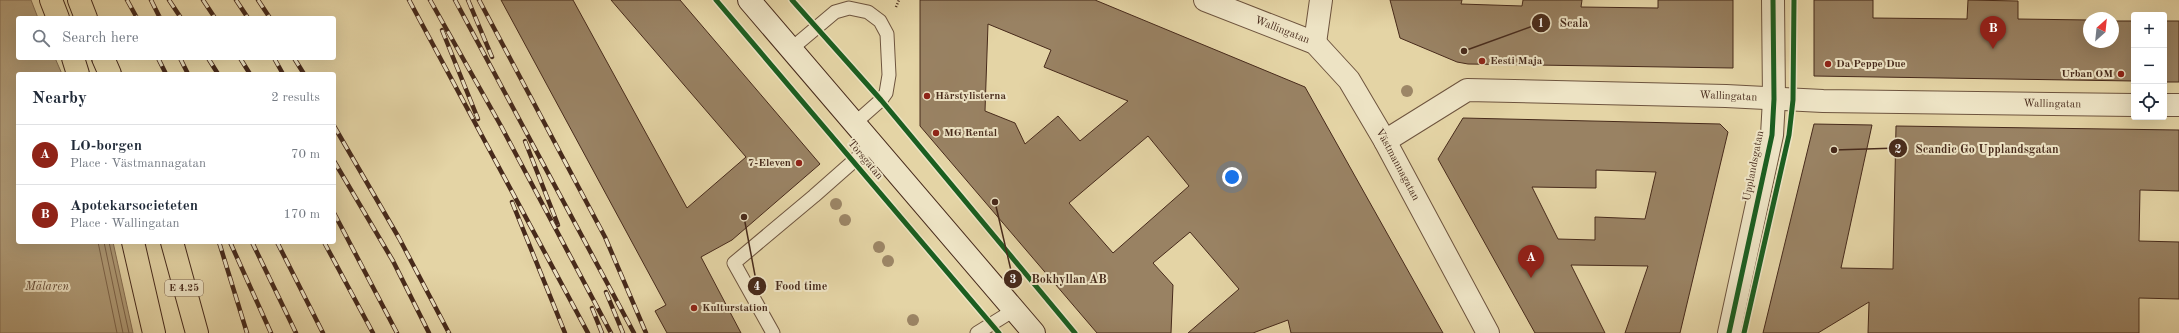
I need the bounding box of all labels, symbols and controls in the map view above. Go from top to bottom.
callout: Scala [1531,11,1596,35]
north arrow [2083,12,2119,48]
map controls [2131,12,2167,120]
button: + [2131,12,2167,48]
street label: Wallingatan [1253,15,1311,46]
search box [16,16,336,60]
pin: B [1980,16,2006,49]
text: 1 [1538,18,1544,30]
text: Scala [1560,18,1588,30]
icon: search [30,27,52,49]
text: Search here [62,31,139,46]
button: − [2131,48,2167,84]
marker: Eesti Maja [1477,56,1487,66]
place label: Eesti Maja [1490,56,1543,67]
marker: Da Peppe Due [1823,59,1833,69]
place label: Da Peppe Due [1836,59,1906,70]
place label: Urban OM [2061,69,2113,80]
marker: Urban OM [2116,69,2126,79]
button: locate [2131,84,2167,120]
text: Nearby [32,90,87,107]
street label: Wallingatan [1699,90,1758,103]
text: 2 results [271,91,320,104]
marker: Hårstylisterna [922,91,932,101]
place label: Hårstylisterna [935,91,1006,102]
street label: Wallingatan [2023,98,2081,110]
street label: Västmannagatan [1374,127,1421,203]
marker: MG Rental [931,128,941,138]
place label: MG Rental [944,128,998,139]
street label: Upplandsgatan [1742,130,1766,202]
callout: Scandic Go Upplandsgatan [1888,136,2067,160]
street label: Torsgatan [845,138,885,182]
text: LO-borgen [70,139,142,154]
text: 2 [1895,144,1902,156]
text: Scandic Go Upplandsgatan [1915,144,2059,156]
text: A [40,148,50,161]
text: 70 m [291,148,320,161]
text: Place · Västmannagatan [70,157,206,170]
place label: 7-Eleven [748,158,791,169]
marker: 7-Eleven [794,158,804,168]
your location [1222,167,1242,187]
text: Apotekarsocieteten [70,199,198,214]
text: B [40,208,50,221]
text: 170 m [283,208,320,221]
text: Place · Wallingatan [70,217,180,230]
pin: A [1518,245,1544,278]
callout: Bokhyllan AB [1003,267,1114,291]
callout: Food time [747,274,835,298]
text: 3 [1010,274,1017,286]
text: Bokhyllan AB [1031,274,1107,286]
water label: Mälaren [24,280,69,293]
road number: E 4.25 [165,280,203,296]
text: 4 [754,281,761,293]
text: Food time [775,281,828,293]
marker: Kulturstation [689,303,699,313]
place label: Kulturstation [702,303,768,314]

